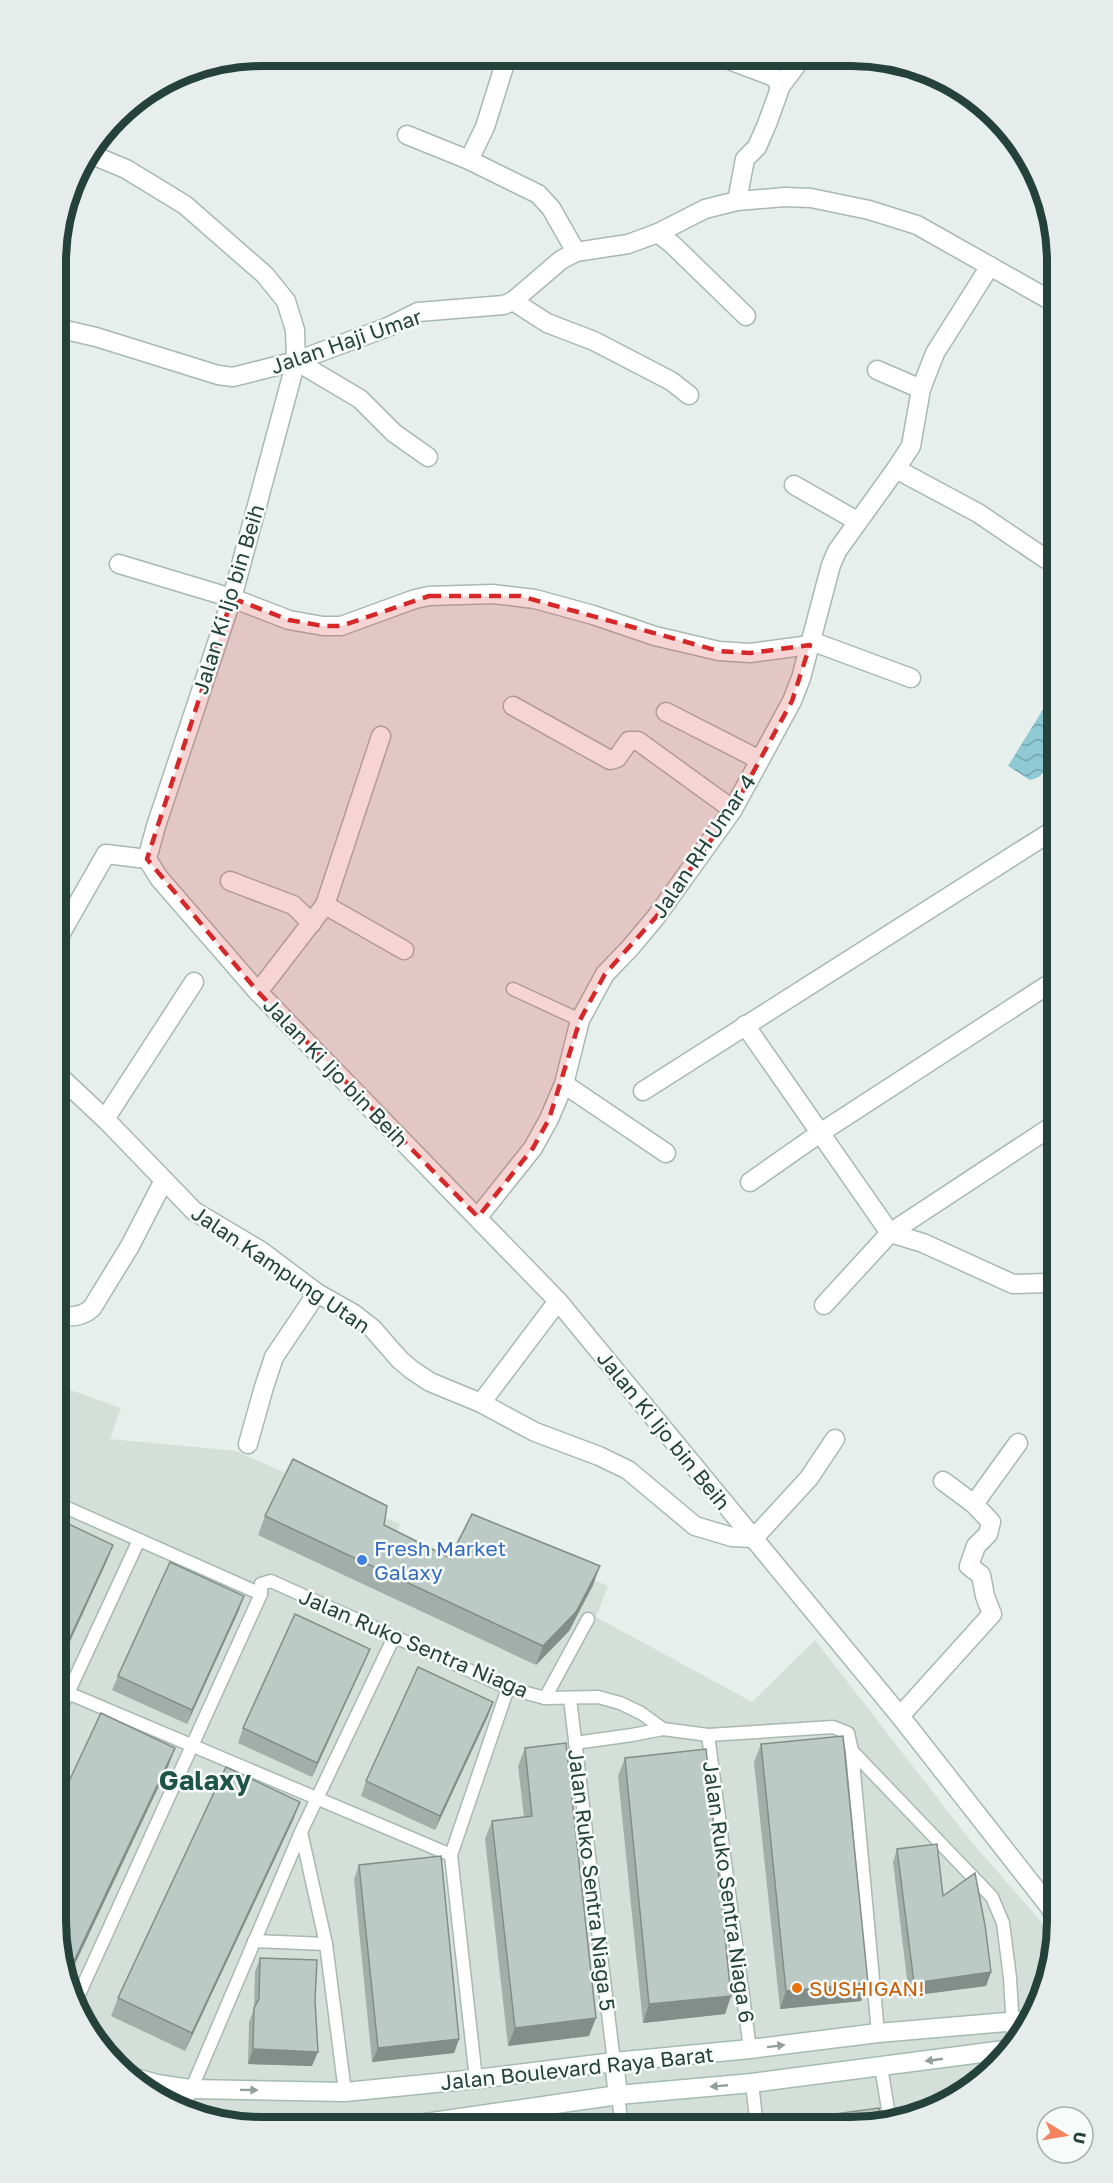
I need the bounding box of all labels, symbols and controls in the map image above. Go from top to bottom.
street label: Jalan Haji Umar [267,303,425,379]
street label: Jalan Ki Ijo bin Beih [187,501,269,697]
street label: Jalan RH Umar 4 [645,769,761,923]
street label: Jalan Ki Ijo bin Beih [258,992,414,1152]
street label: Jalan Kampung Utan [187,1199,375,1339]
street label: Jalan Ki Ijo bin Beih [592,1345,736,1515]
place label: Fresh Market Galaxy [374,1535,506,1585]
marker: Fresh Market Galaxy [355,1553,369,1567]
street label: Jalan Ruko Sentra Niaga [296,1583,532,1703]
street label: Jalan Ruko Sentra Niaga 5 [563,1748,621,2012]
street label: Jalan Ruko Sentra Niaga 6 [698,1759,760,2025]
district label: Galaxy [159,1764,251,1796]
place label: SUSHIGAN! [809,1975,924,2001]
marker: SUSHIGAN! [790,1981,804,1995]
street label: Jalan Boulevard Raya Barat [439,2041,715,2095]
one-way arrow [767,2041,786,2051]
one-way arrow [924,2055,943,2065]
one-way arrow [710,2081,729,2091]
one-way arrow [239,2085,258,2095]
north arrow [1035,2105,1095,2165]
text: U [1069,2130,1091,2146]

